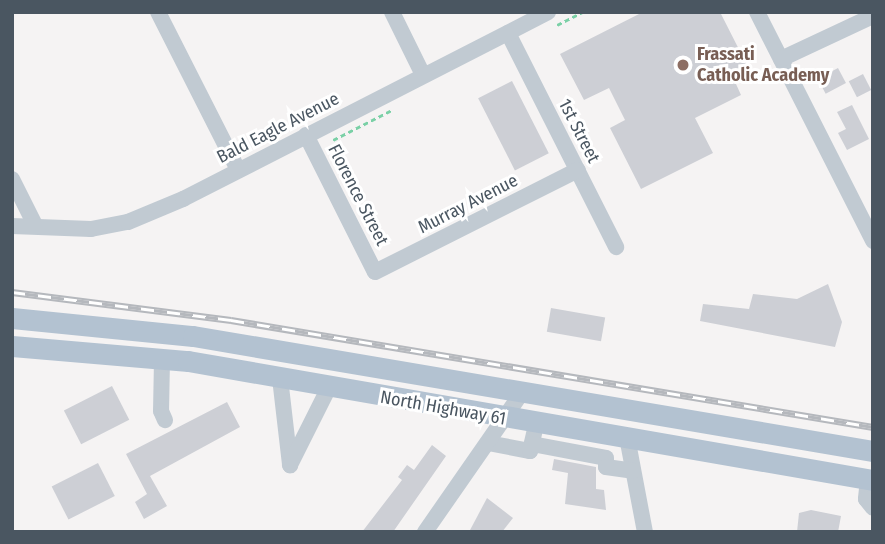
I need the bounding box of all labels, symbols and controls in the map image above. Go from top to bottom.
place label: Frassati Catholic Academy [697,44,829,86]
marker: Frassati Catholic Academy [675,57,691,73]
street label: Bald Eagle Avenue [213,88,343,168]
street label: 1st Street [554,95,604,167]
street label: Florence Street [323,141,393,249]
street label: Murray Avenue [414,170,522,238]
street label: North Highway 61 [379,386,507,430]

